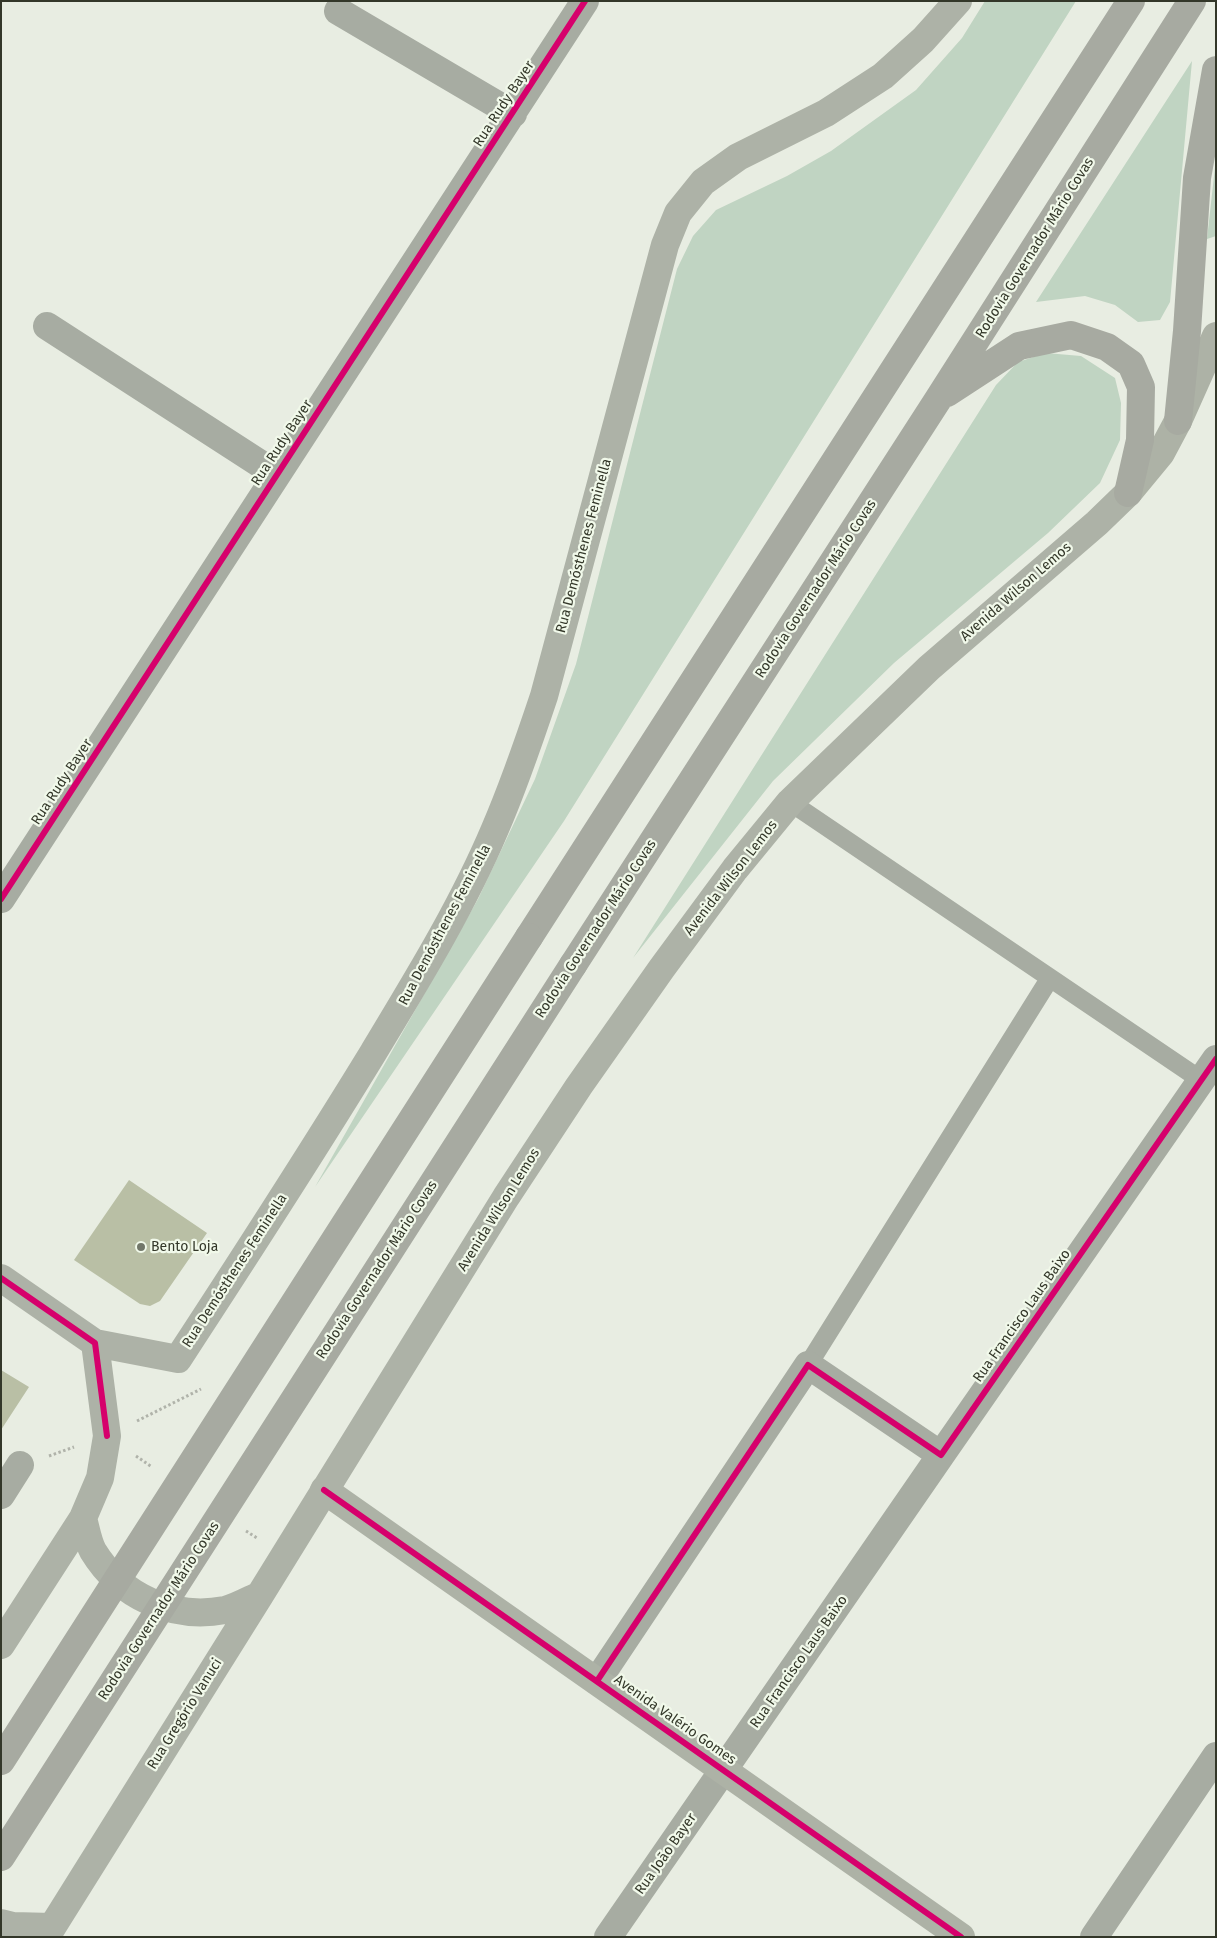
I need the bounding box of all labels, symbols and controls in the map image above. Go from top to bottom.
street label: Rua Rudy Bayer [470,58,538,150]
street label: Rodovia Governador Mário Covas [972,155,1098,341]
street label: Rua Rudy Bayer [248,397,316,489]
street label: Rua Demósthenes Feminella [553,457,615,635]
street label: Rodovia Governador Mário Covas [752,497,880,681]
street label: Avenida Wilson Lemos [957,539,1075,645]
street label: Rua Rudy Bayer [28,736,96,828]
street label: Avenida Wilson Lemos [681,817,781,939]
street label: Rodovia Governador Mário Covas [532,837,660,1021]
street label: Rua Demósthenes Feminella [395,842,495,1008]
street label: Avenida Wilson Lemos [454,1146,544,1274]
street label: Rodovia Governador Mário Covas [313,1178,441,1362]
street label: Rua Demósthenes Feminella [179,1191,291,1351]
place label: Bento Loja [151,1239,218,1255]
marker: Bento Loja [135,1241,147,1253]
street label: Rua Francisco Laus Baixo [970,1246,1074,1386]
street label: Rodovia Governador Mário Covas [95,1519,223,1703]
street label: Rua Francisco Laus Baixo [747,1592,851,1732]
street label: Rua Gregório Vanuci [144,1655,226,1773]
street label: Avenida Valério Gomes [611,1672,739,1768]
street label: Rua João Bayer [632,1810,700,1898]

